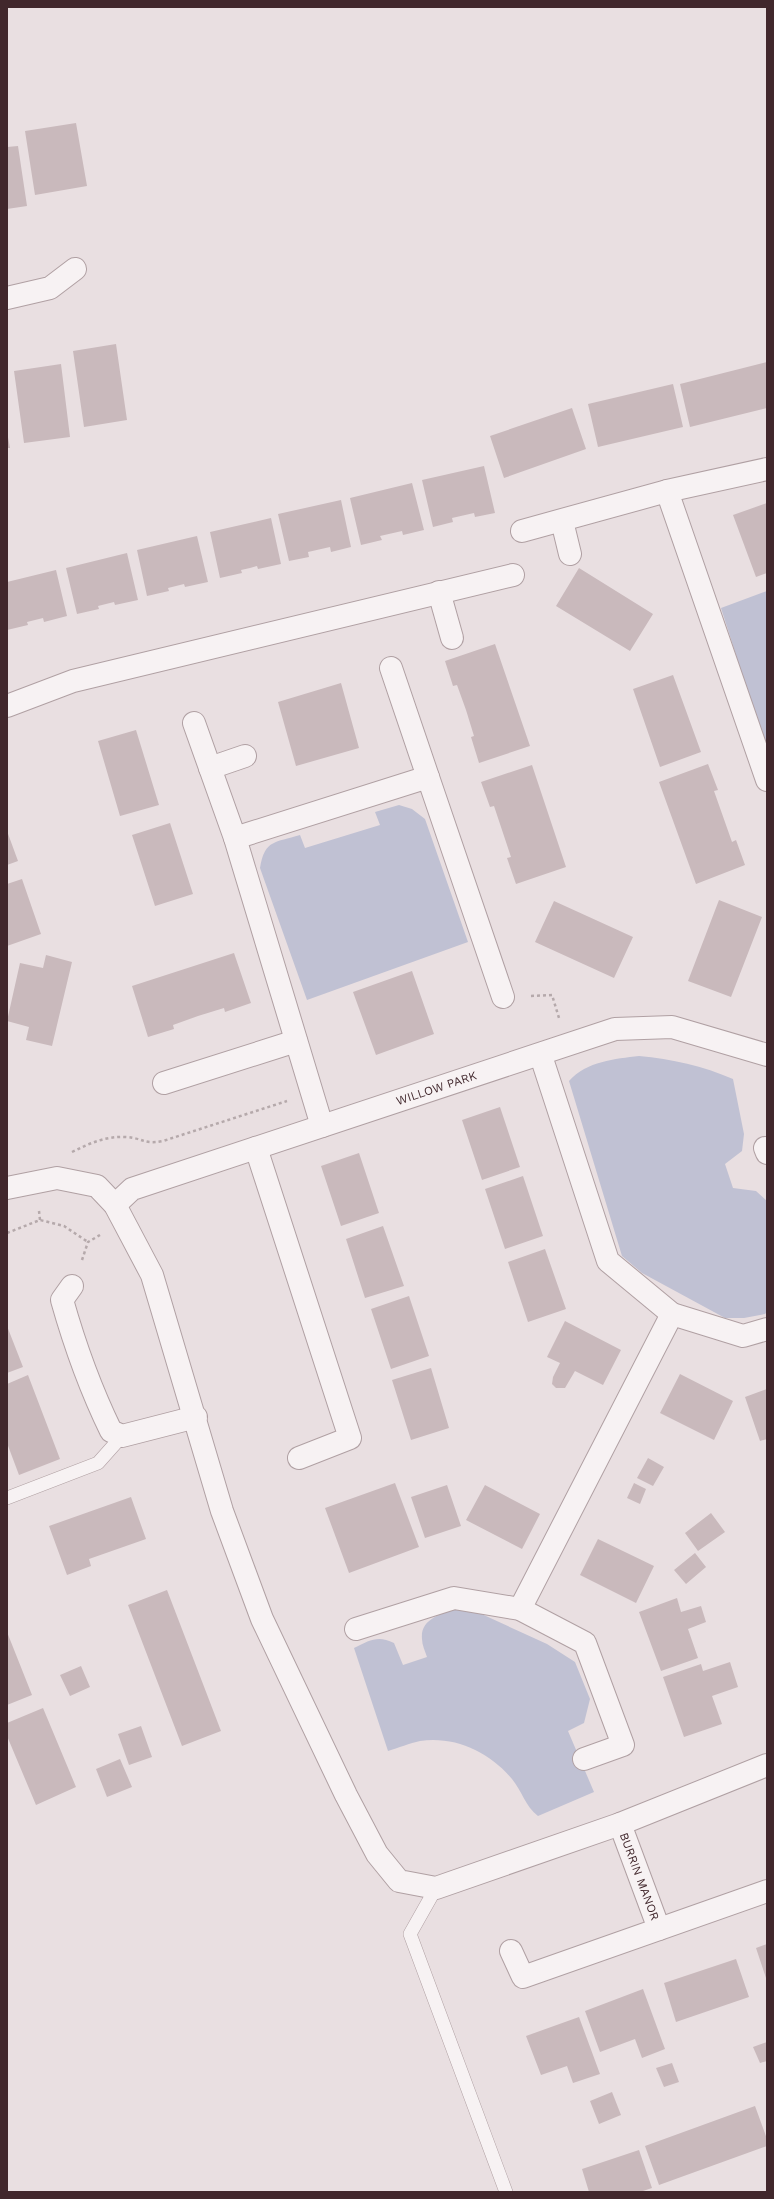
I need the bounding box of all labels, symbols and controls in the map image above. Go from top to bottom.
street label: WILLOW PARK [394,1068,479,1108]
street label: BURRIN MANOR [617,1831,662,1922]

